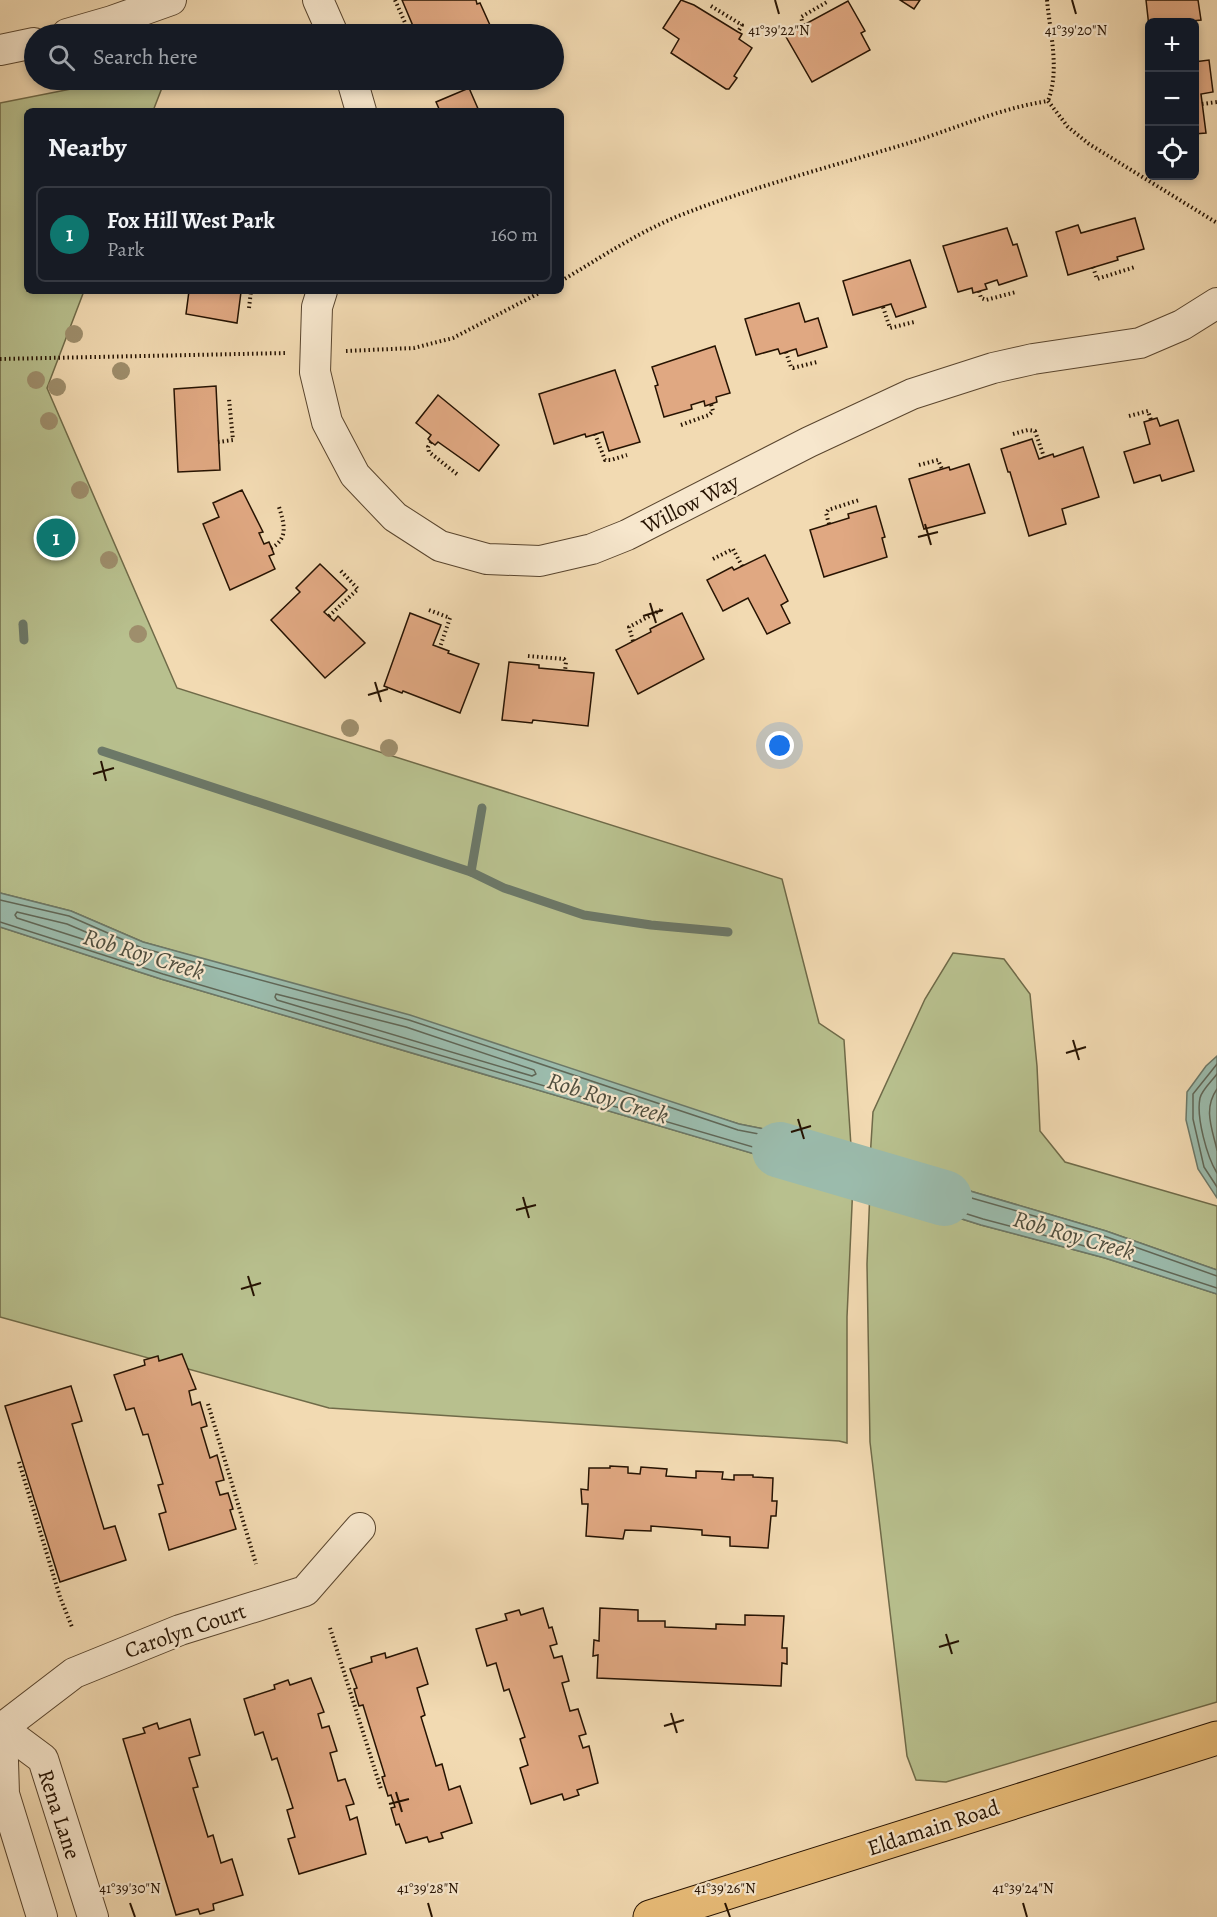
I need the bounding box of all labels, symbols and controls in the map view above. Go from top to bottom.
map controls [1145,18,1199,180]
button: + [1145,18,1199,72]
text: 41°39'22"N [748,20,810,40]
text: 41°39'20"N [1045,20,1107,40]
search box [24,24,564,90]
icon: search [45,41,78,74]
text: Search here [93,42,198,72]
button: − [1145,72,1199,126]
button: locate [1145,126,1199,180]
text: Nearby [48,130,127,165]
text: Fox Hill West Park [107,206,275,236]
text: 1 [66,221,73,248]
text: 160 m [491,221,538,248]
text: Park [107,236,145,263]
street label: Willow Way [636,467,744,542]
pin: 1 [36,516,76,560]
your location [765,731,794,760]
water label: Rob Roy Creek [79,920,209,988]
water label: Rob Roy Creek [543,1064,673,1132]
water label: Rob Roy Creek [1009,1202,1139,1268]
street label: Carolyn Court [121,1596,250,1666]
street label: Rena Lane [30,1766,88,1863]
street label: Eldamain Road [863,1792,1003,1863]
text: 41°39'30"N [99,1878,161,1898]
text: 41°39'28"N [397,1878,459,1898]
text: 41°39'26"N [694,1878,756,1898]
text: 41°39'24"N [992,1878,1054,1898]

